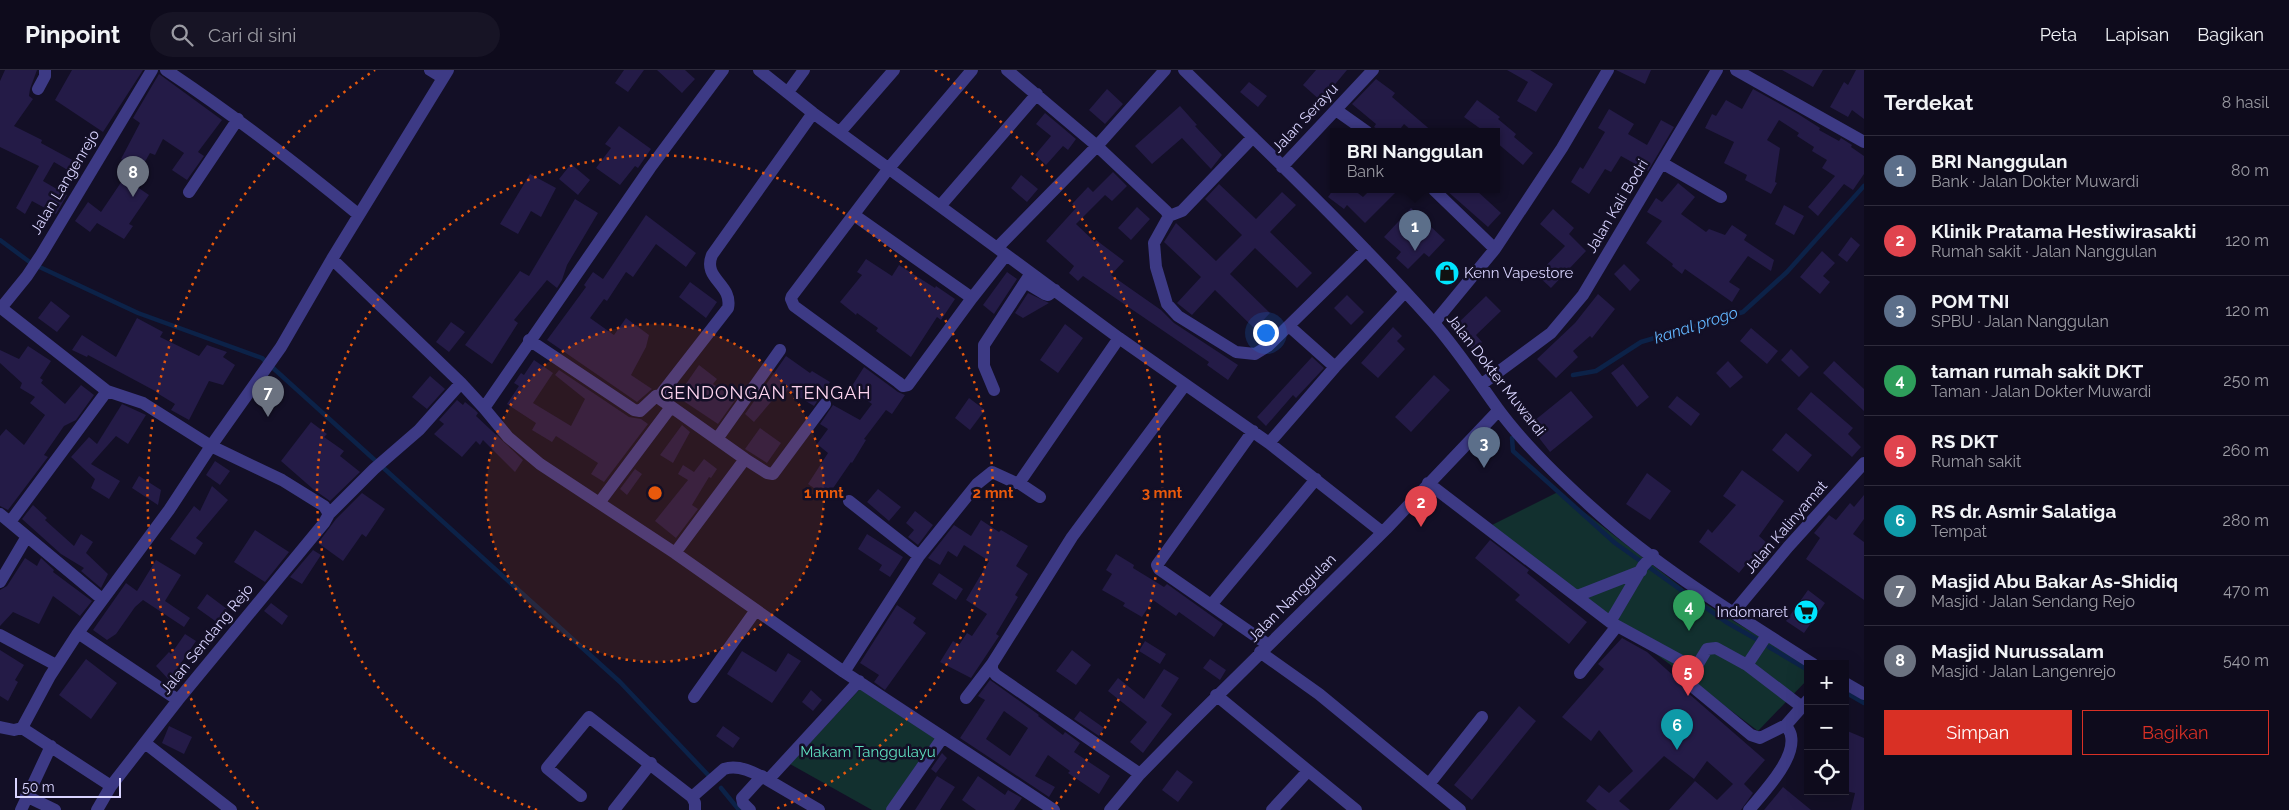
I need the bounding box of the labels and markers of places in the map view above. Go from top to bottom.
pin: 8 [117,156,149,197]
pin: 1 [1399,210,1431,251]
shop icon: Kenn Vapestore [1434,260,1460,286]
place label: Kenn Vapestore [1464,264,1574,282]
pin: 7 [252,376,284,417]
pin: 3 [1468,427,1500,468]
centre of rings [646,484,664,502]
pin: 2 [1405,486,1437,527]
pin: 4 [1673,590,1705,631]
supermarket icon: Indomaret [1793,599,1819,625]
place label: Indomaret [1717,603,1788,621]
pin: 5 [1672,655,1704,696]
pin: 6 [1661,709,1693,750]

